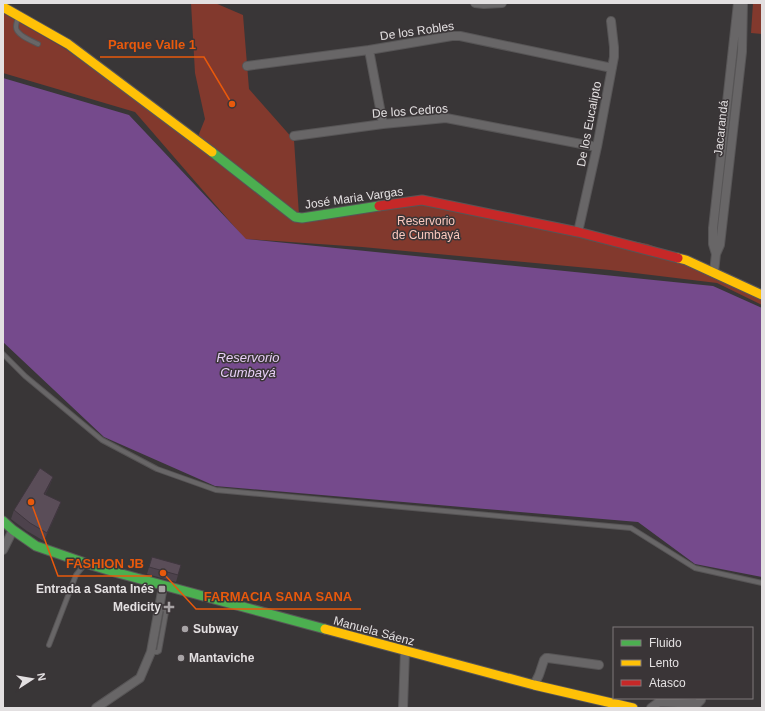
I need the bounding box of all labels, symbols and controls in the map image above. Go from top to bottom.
street label: De los Robles [379,19,455,43]
callout: Parque Valle 1 [100,32,204,57]
text: Parque Valle 1 [108,37,196,52]
street label: De los Eucalipto [574,80,604,168]
street label: Jacarandá [711,99,731,157]
street label: De los Cedros [372,101,448,121]
street label: José Maria Vargas [304,184,404,212]
park label: Reservorio de Cumbayá [392,214,460,242]
water label: Reservorio Cumbayá [217,350,279,380]
callout: FASHION JB [58,551,152,576]
text: FASHION JB [66,556,144,571]
place label: Entrada a Santa Inés [36,582,154,596]
marker: Entrada a Santa Inés [157,584,167,594]
callout: FARMACIA SANA SANA [196,584,361,609]
text: FARMACIA SANA SANA [204,589,353,604]
place label: Medicity [113,600,161,614]
marker: Medicity [164,602,174,612]
street label: Manuela Sáenz [332,613,416,649]
place label: Subway [193,622,239,636]
marker: Subway [180,624,190,634]
legend [613,627,753,699]
text: Fluido [649,636,682,650]
place label: Mantaviche [189,651,255,665]
marker: Mantaviche [176,653,186,663]
text: Lento [649,656,679,670]
north arrow [12,659,52,699]
text: N [35,672,48,682]
text: Atasco [649,676,686,690]

